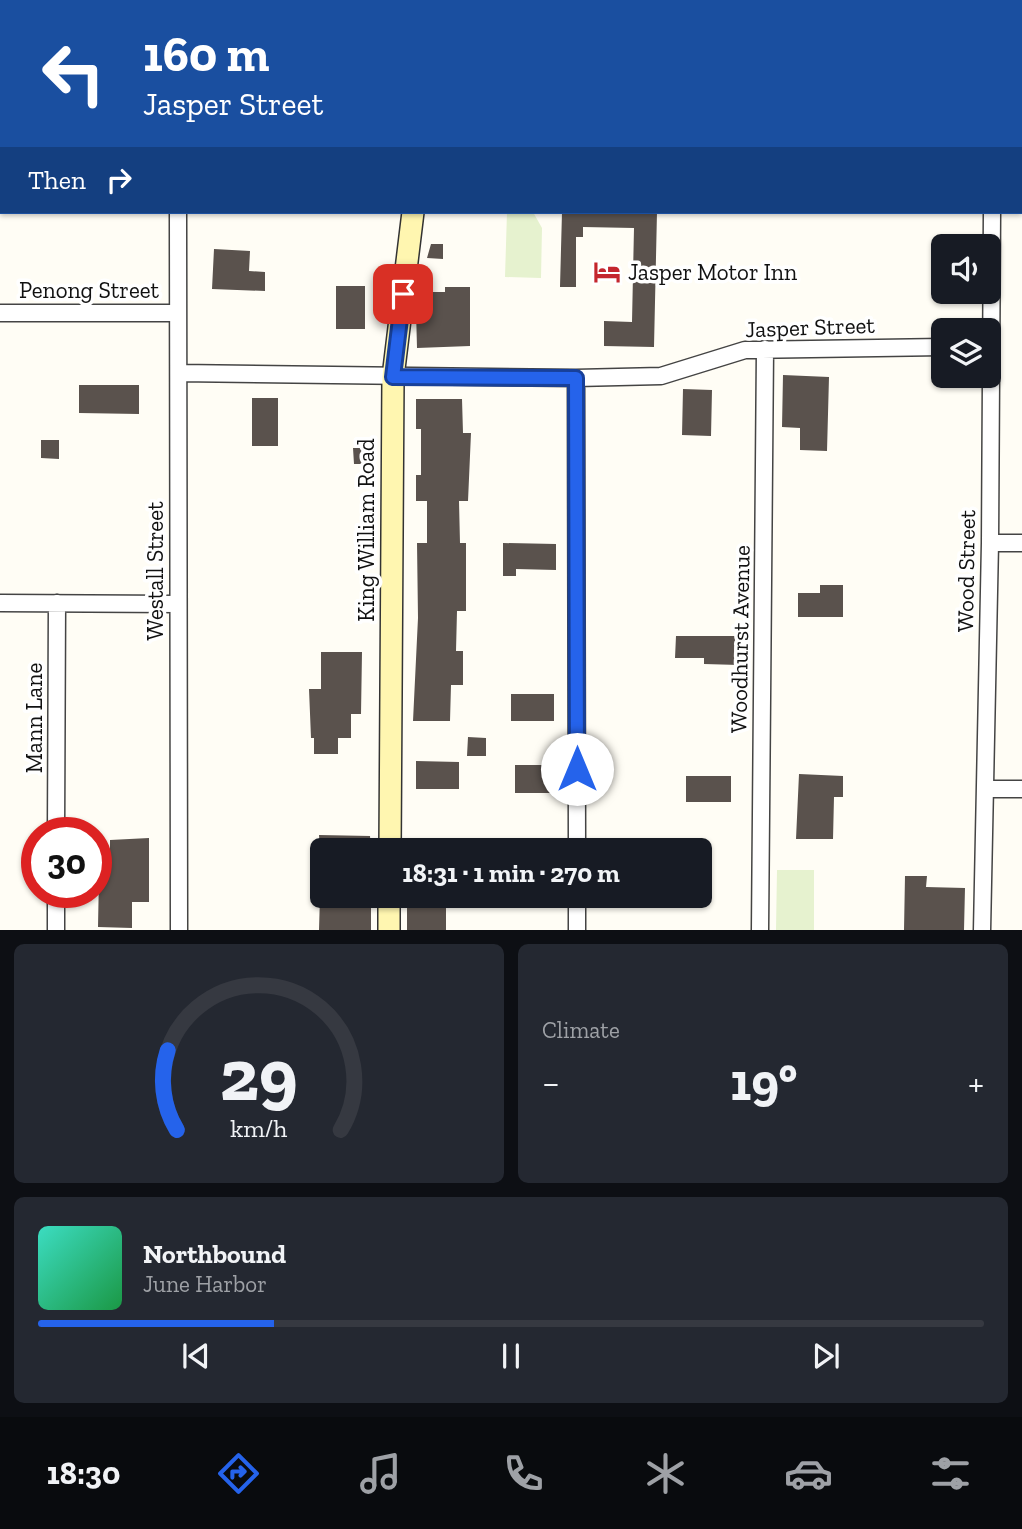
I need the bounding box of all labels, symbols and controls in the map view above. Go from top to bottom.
text: 160 m [143,25,269,84]
icon: left [28,28,119,119]
text: Jasper Street [143,85,323,123]
icon: right [100,161,138,199]
text: Then [28,164,86,196]
map controls [931,234,1001,388]
button: sound [931,234,1001,304]
hotel icon: Jasper Motor Inn [592,257,622,287]
place label: Jasper Motor Inn [628,258,797,286]
pin [373,264,433,324]
icon: arrive [384,275,422,313]
street label: Penong Street [19,276,160,304]
street label: Jasper Street [745,311,876,343]
button: layers [931,318,1001,388]
street label: King William Road [352,438,380,622]
street label: Westall Street [141,501,169,641]
street label: Wood Street [951,509,981,632]
street label: Woodhurst Avenue [724,545,756,733]
street label: Mann Lane [20,663,48,773]
position arrow [540,732,614,806]
speed limit sign: 30 [21,817,112,908]
text: 18:31 · 1 min · 270 m [402,857,620,889]
text: Climate [542,1016,620,1044]
text: 29 [220,1031,298,1119]
text: 19° [730,1051,797,1113]
text: − [542,1060,560,1106]
text: + [968,1060,984,1106]
text: km/h [230,1112,288,1142]
text: Northbound [143,1238,286,1270]
text: June Harbor [143,1270,267,1298]
icon: previous [177,1337,215,1375]
icon: pause [492,1337,530,1375]
icon: next [807,1337,845,1375]
icon: directions [214,1449,263,1498]
icon: music [356,1449,405,1498]
icon: phone [499,1449,548,1498]
icon: climate [641,1449,690,1498]
icon: car [784,1449,833,1498]
icon: filters [926,1449,975,1498]
text: 18:30 [47,1454,120,1492]

